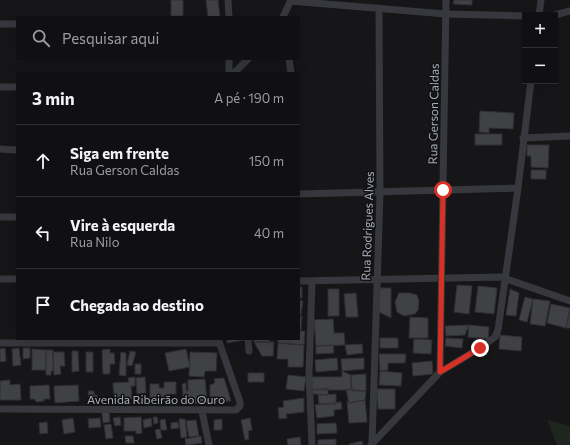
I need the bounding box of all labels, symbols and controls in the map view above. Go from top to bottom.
map controls [522,12,558,84]
button: + [522,12,558,48]
search box [16,16,300,60]
icon: search [30,27,52,49]
text: Pesquisar aqui [62,29,159,47]
button: − [522,48,558,84]
street label: Rua Gerson Caldas [425,63,441,165]
text: 3 min [32,88,75,109]
text: A pé · 190 m [214,90,284,106]
text: Siga em frente [70,144,169,162]
icon: ahead [32,150,54,172]
text: 150 m [249,153,284,169]
text: Rua Gerson Caldas [70,162,179,178]
street label: Rua Rodrigues Alves [358,171,376,281]
route start [434,181,452,199]
text: Vire à esquerda [70,216,175,234]
icon: left [32,222,54,244]
text: 40 m [254,225,284,241]
text: Rua Nilo [70,234,119,250]
icon: arrive [32,294,54,316]
text: Chegada ao destino [70,296,204,314]
route end [471,339,489,357]
street label: Avenida Ribeirão do Ouro [87,392,225,406]

